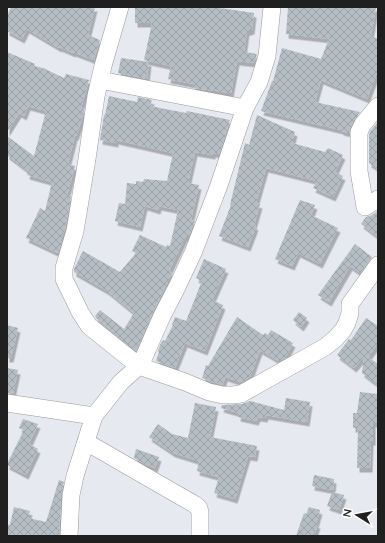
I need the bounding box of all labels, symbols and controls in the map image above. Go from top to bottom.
north arrow [337,495,377,535]
text: N [340,508,355,518]

